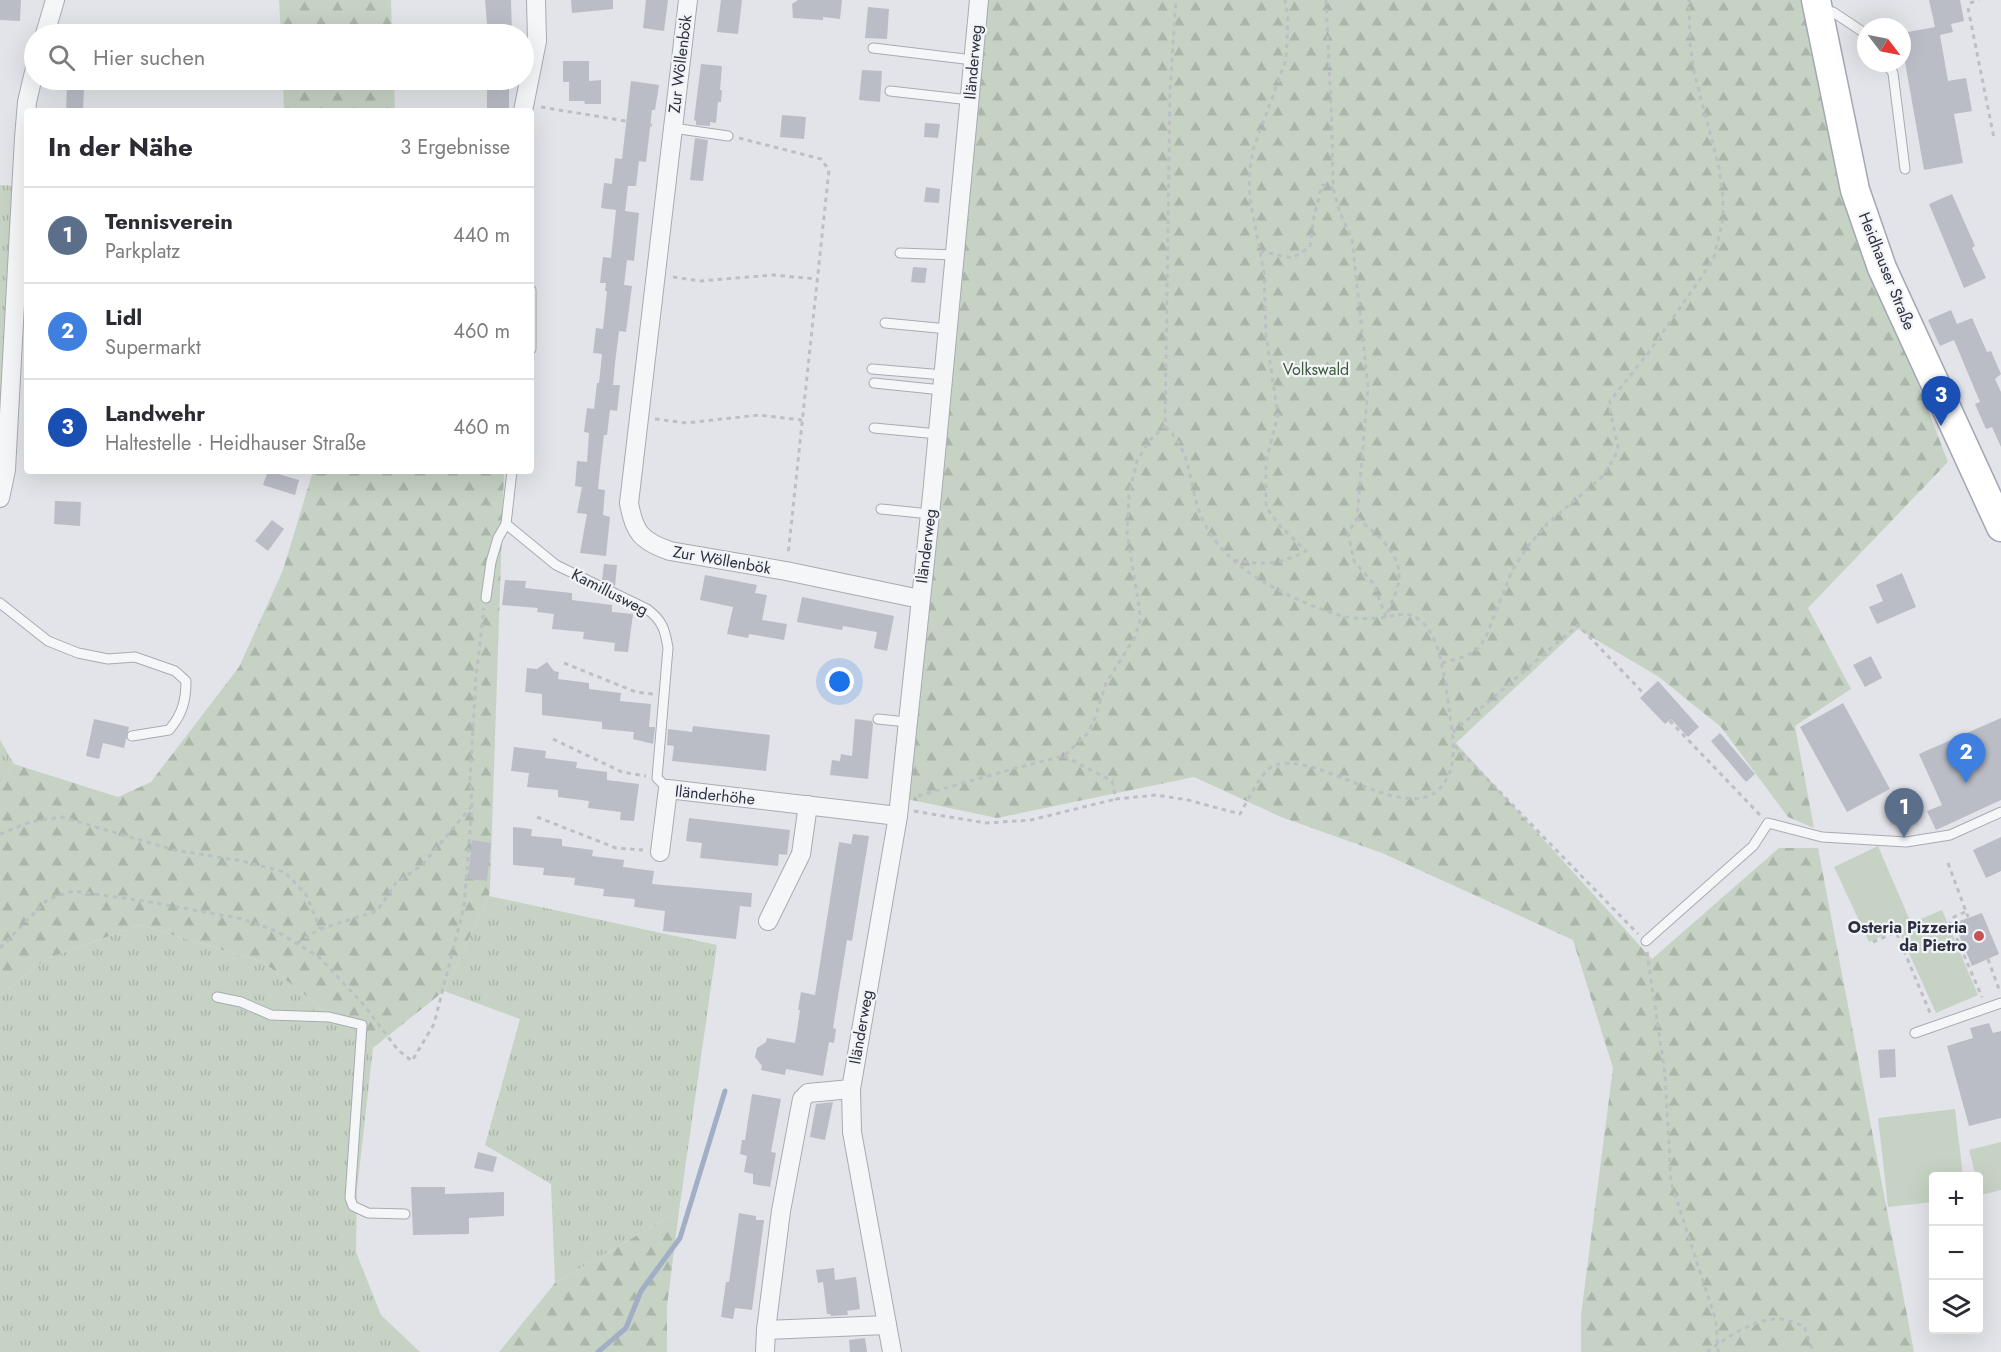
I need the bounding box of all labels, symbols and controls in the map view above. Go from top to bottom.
street label: Zur Wöllenbök [663,12,698,115]
north arrow [1857,18,1911,72]
search box [24,24,534,90]
street label: Iländerweg [958,24,988,100]
icon: search [45,41,78,74]
text: Hier suchen [93,41,205,73]
text: In der Nähe [48,128,193,166]
text: 3 Ergebnisse [400,133,510,162]
text: Tennisverein [105,205,233,237]
street label: Heidhauser Straße [1853,209,1921,333]
text: 1 [62,221,73,250]
text: 440 m [453,221,510,250]
text: Parkplatz [105,237,180,266]
text: Lidl [105,301,142,333]
text: 2 [61,317,74,346]
text: 460 m [453,317,510,346]
text: Supermarkt [105,333,201,362]
park label: Volkswald [1283,358,1349,381]
pin: 3 [1922,376,1960,426]
text: Landwehr [105,397,205,429]
text: 3 [61,413,74,442]
text: 460 m [453,413,510,442]
text: Haltestelle · Heidhauser Straße [105,429,366,458]
street label: Iländerweg [910,507,942,585]
street label: Zur Wöllenbök [671,540,774,580]
street label: Kamillusweg [568,563,652,621]
your location [825,667,854,696]
pin: 2 [1946,734,1986,783]
street label: Iländerhöhe [674,779,756,811]
pin: 1 [1884,788,1924,838]
place label: Osteria Pizzeria da Pietro [1848,916,1967,957]
marker: Osteria Pizzeria da Pietro [1972,929,1986,943]
street label: Iländerweg [843,988,879,1066]
map controls [1929,1172,1983,1334]
button: + [1929,1172,1983,1226]
button: − [1929,1226,1983,1280]
button: layers [1929,1280,1983,1334]

